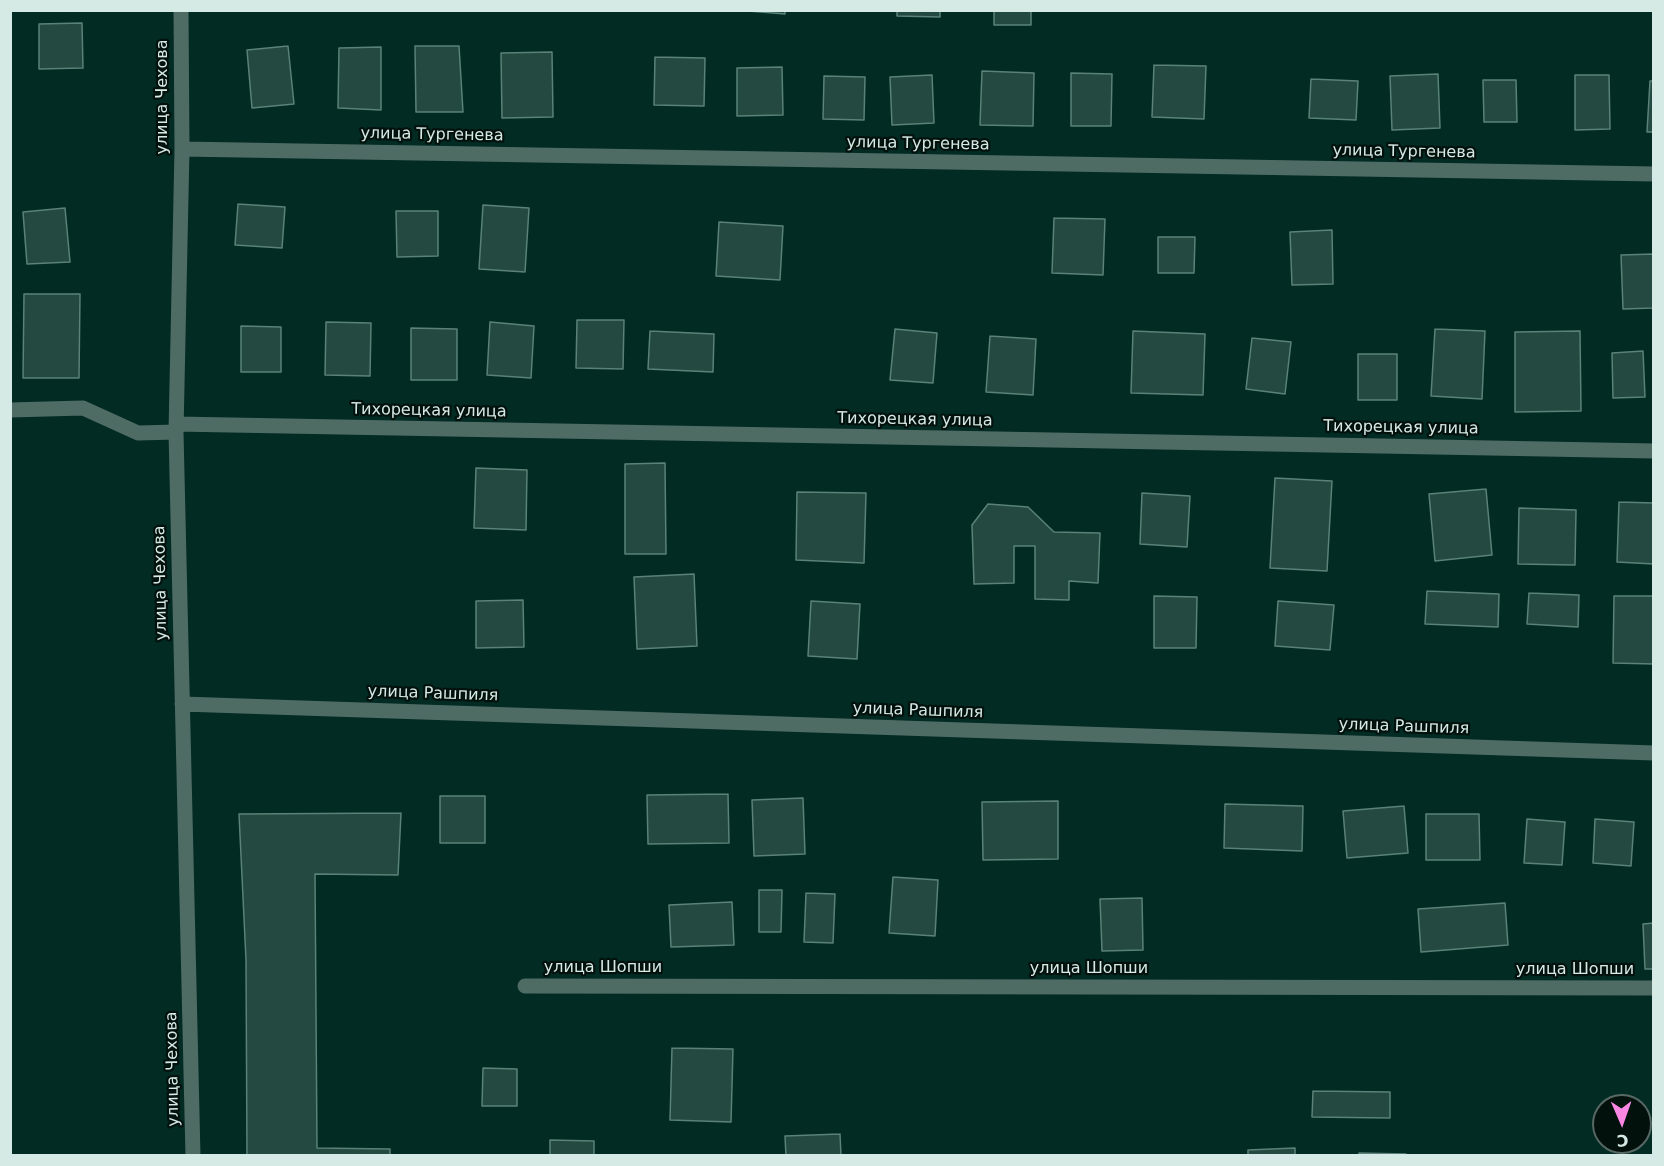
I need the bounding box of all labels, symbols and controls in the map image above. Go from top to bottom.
street label: улица Чехова [153,39,173,155]
street label: улица Тургенева [360,124,504,146]
street label: улица Тургенева [846,133,990,155]
street label: улица Тургенева [1332,141,1476,163]
street label: Тихорецкая улица [351,400,507,422]
street label: Тихорецкая улица [837,409,993,431]
street label: Тихорецкая улица [1323,417,1479,439]
street label: улица Чехова [150,525,172,641]
street label: улица Рашпиля [367,682,499,706]
street label: улица Рашпиля [852,699,984,723]
street label: улица Рашпиля [1338,715,1470,739]
street label: улица Шопши [544,958,662,978]
street label: улица Шопши [1030,959,1148,979]
street label: улица Шопши [1516,960,1634,980]
street label: улица Чехова [162,1011,184,1127]
north arrow [1592,1094,1652,1154]
text: С [1616,1131,1629,1150]

